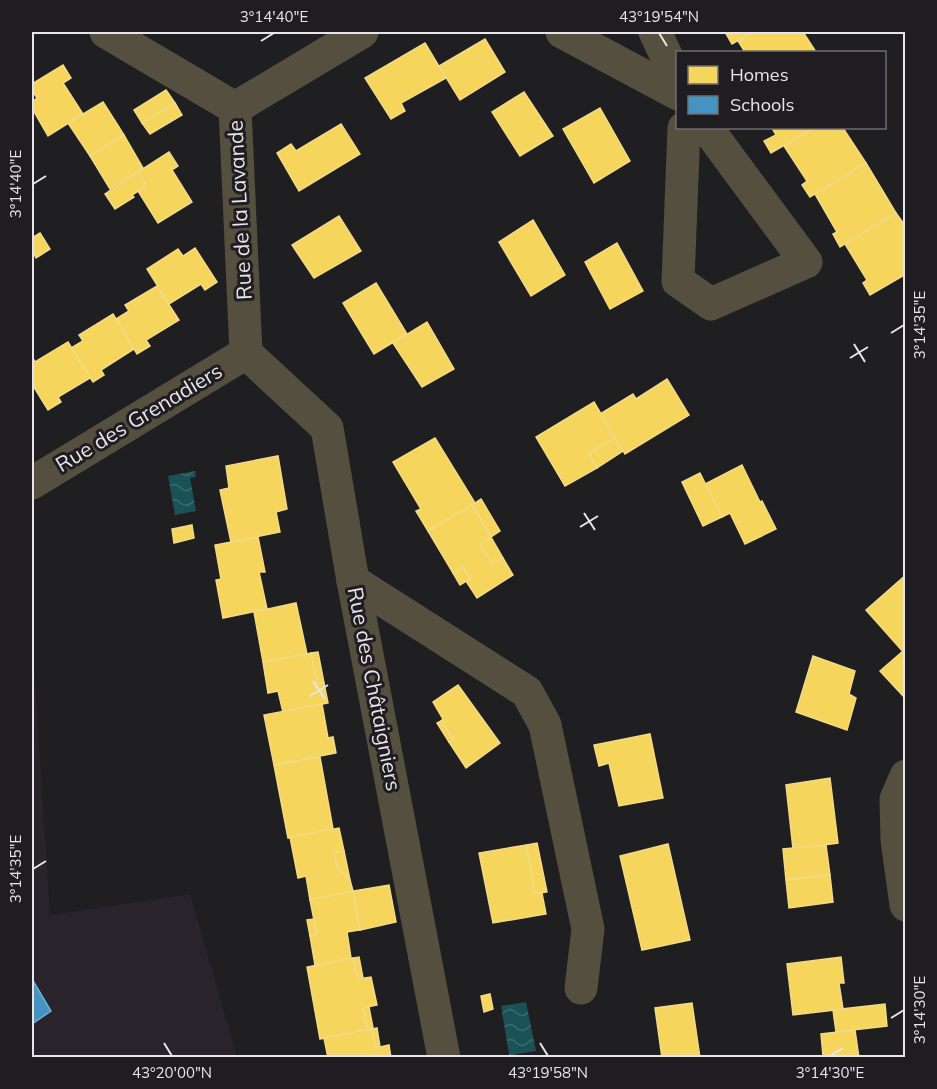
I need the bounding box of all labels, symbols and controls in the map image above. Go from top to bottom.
text: 3°14'40"E [240,7,308,26]
text: 43°19'54"N [619,7,699,26]
legend [676,51,886,129]
text: Homes [730,63,789,86]
text: Schools [730,93,795,116]
street label: Rue de la Lavande [221,120,257,301]
text: 3°14'40"E [6,150,25,218]
text: 3°14'35"E [910,291,929,359]
street label: Rue des Grenadiers [51,357,226,477]
street label: Rue des Châtaigniers [342,585,407,793]
text: 3°14'35"E [6,835,25,903]
text: 3°14'30"E [910,976,929,1044]
text: 43°20'00"N [132,1063,212,1082]
text: 43°19'58"N [508,1063,588,1082]
text: 3°14'30"E [796,1063,864,1082]

